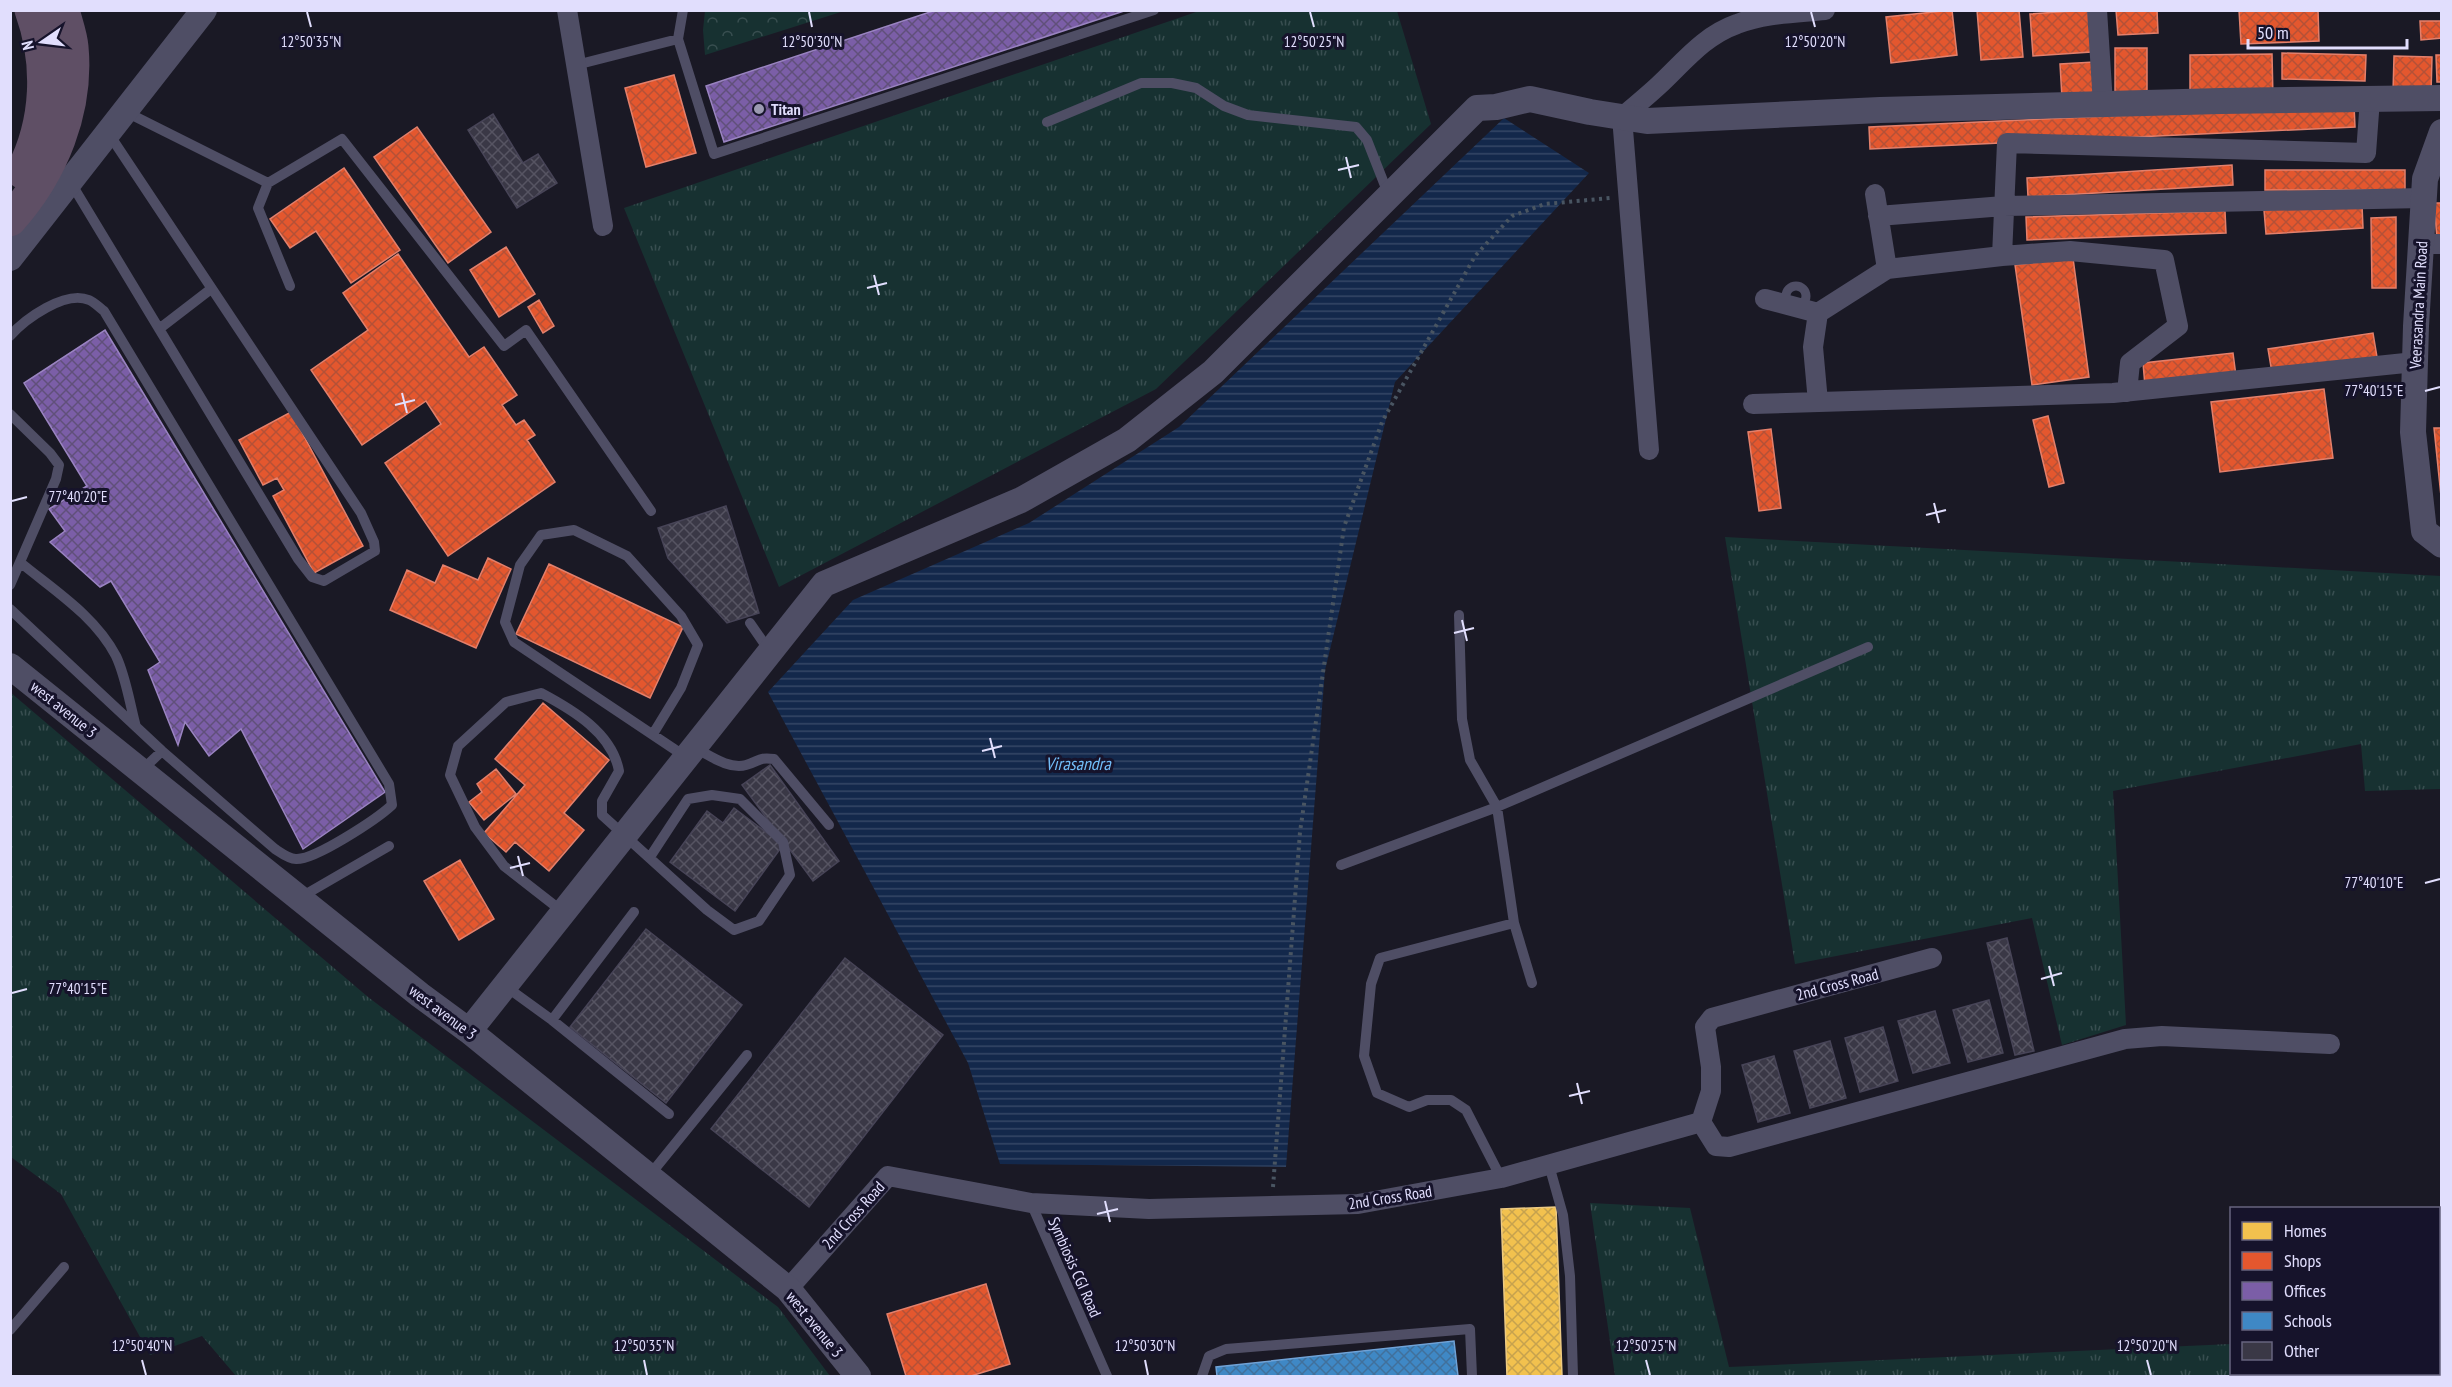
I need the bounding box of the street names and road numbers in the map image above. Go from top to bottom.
street label: Veerasandra Main Road [2405,240,2431,371]
street label: west avenue 3 [27,676,101,742]
street label: 2nd Cross Road [1794,963,1880,1005]
street label: west avenue 3 [405,980,481,1044]
street label: 2nd Cross Road [817,1177,889,1253]
street label: 2nd Cross Road [1347,1181,1433,1213]
street label: Symbiosis CGI Road [1044,1214,1106,1320]
street label: west avenue 3 [782,1287,848,1361]

